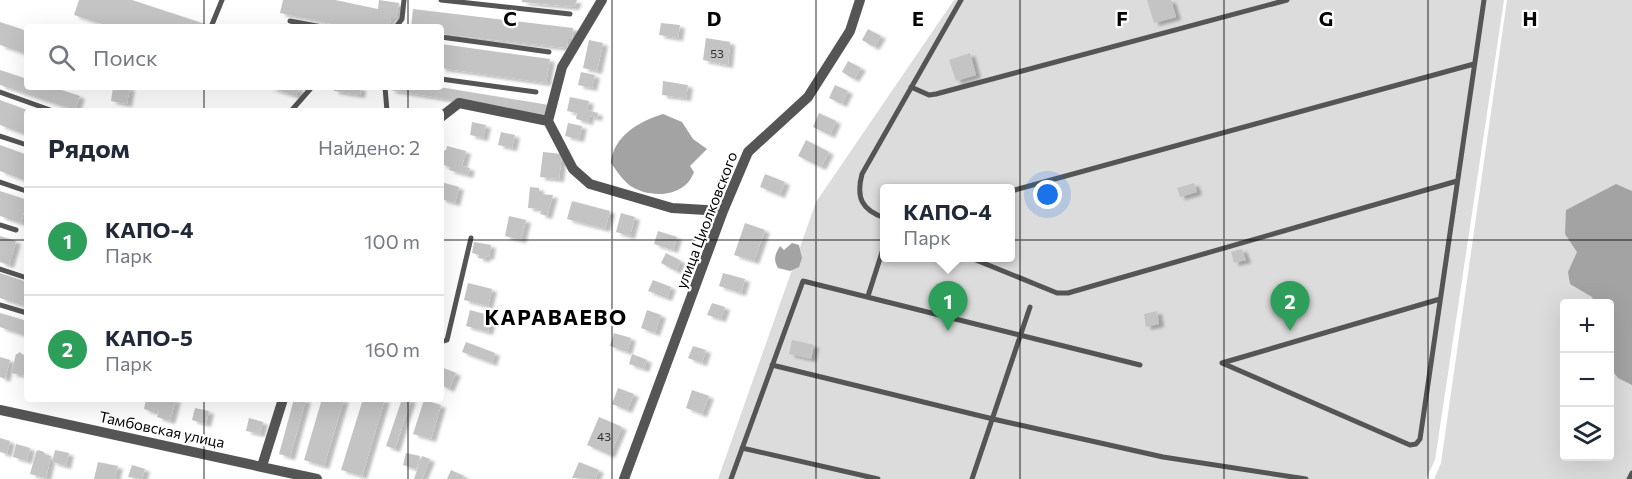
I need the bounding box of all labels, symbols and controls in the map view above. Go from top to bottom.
text: C [503,6,517,30]
text: D [707,6,721,30]
text: E [912,6,924,30]
text: F [1116,6,1128,30]
text: G [1319,6,1333,30]
text: H [1523,6,1538,30]
search box [24,24,444,90]
icon: search [45,41,78,74]
text: Поиск [93,44,158,71]
house number: 53 [710,46,724,60]
text: Рядом [48,132,130,163]
text: Найдено: 2 [318,135,420,159]
street label: улица Циолковского [672,149,741,291]
your location [1033,180,1062,209]
popup [880,184,1015,262]
text: КАПО-4 [903,198,992,225]
text: КАПО-4 [105,216,193,243]
text: Парк [903,225,951,249]
text: 1 [63,229,72,253]
text: 100 m [364,229,420,253]
text: Парк [105,243,153,267]
pin: 1 [928,282,968,331]
pin: 2 [1270,282,1310,331]
map controls [1560,299,1614,461]
button: + [1560,299,1614,353]
district label: КАРАВАЕВО [484,304,628,329]
text: КАПО-5 [105,324,193,351]
text: 2 [62,337,73,361]
text: 160 m [365,337,420,361]
text: Парк [105,351,153,375]
button: − [1560,353,1614,407]
street label: Тамбовская улица [98,407,226,451]
button: layers [1560,407,1614,461]
house number: 43 [597,429,611,443]

